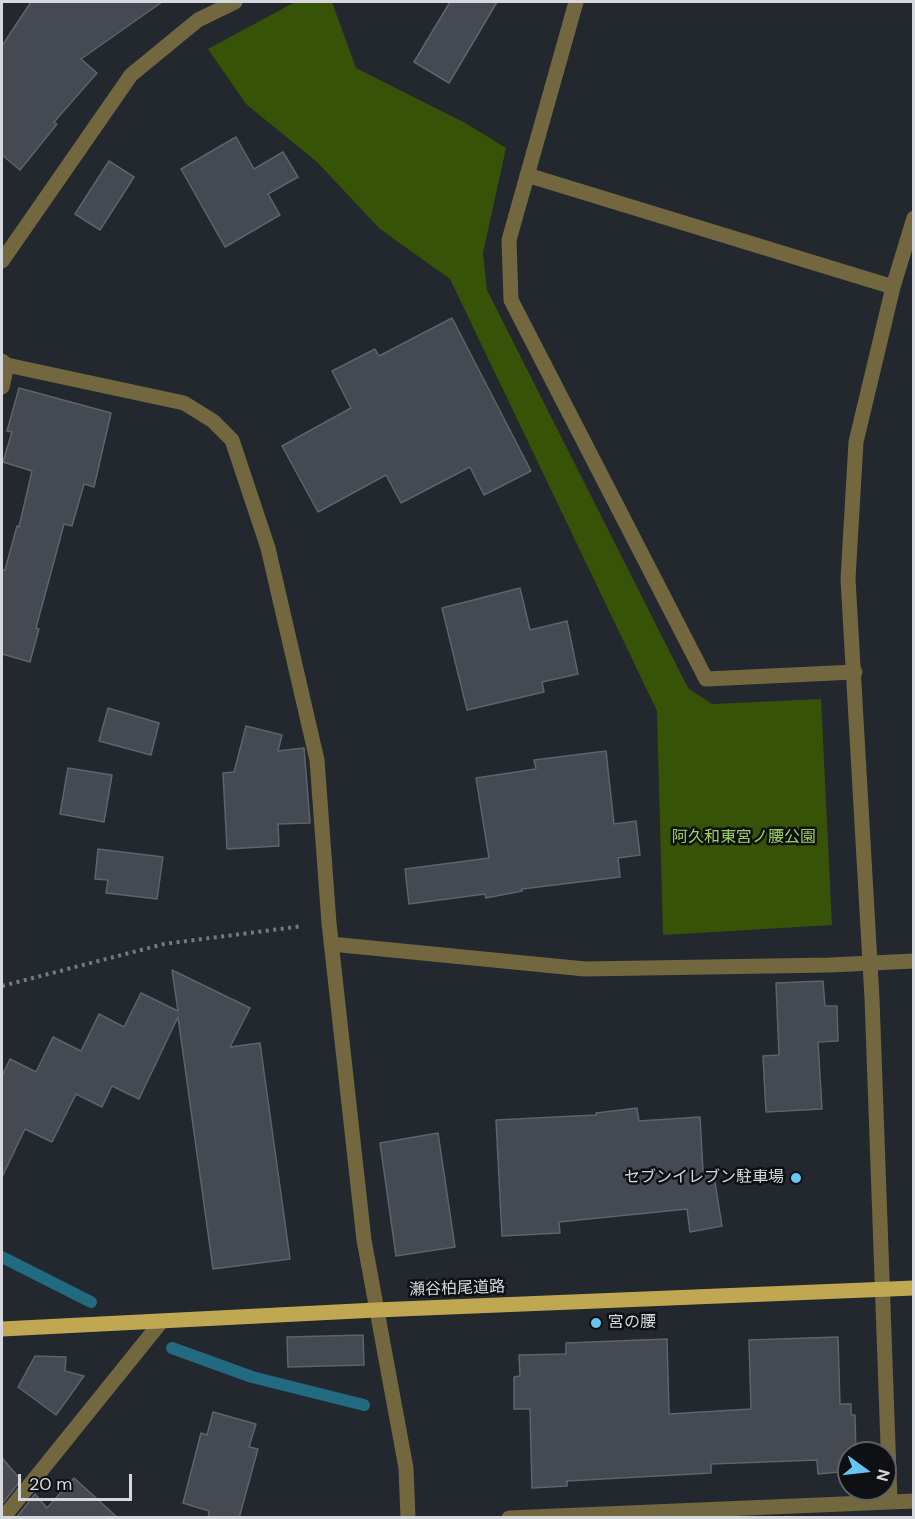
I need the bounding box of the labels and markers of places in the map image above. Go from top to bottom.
place label: セブンイレブン駐車場 [624,1168,784,1188]
marker: セブンイレブン駐車場 [789,1171,803,1185]
place label: 宮の腰 [608,1313,656,1333]
marker: 宮の腰 [589,1316,603,1330]

